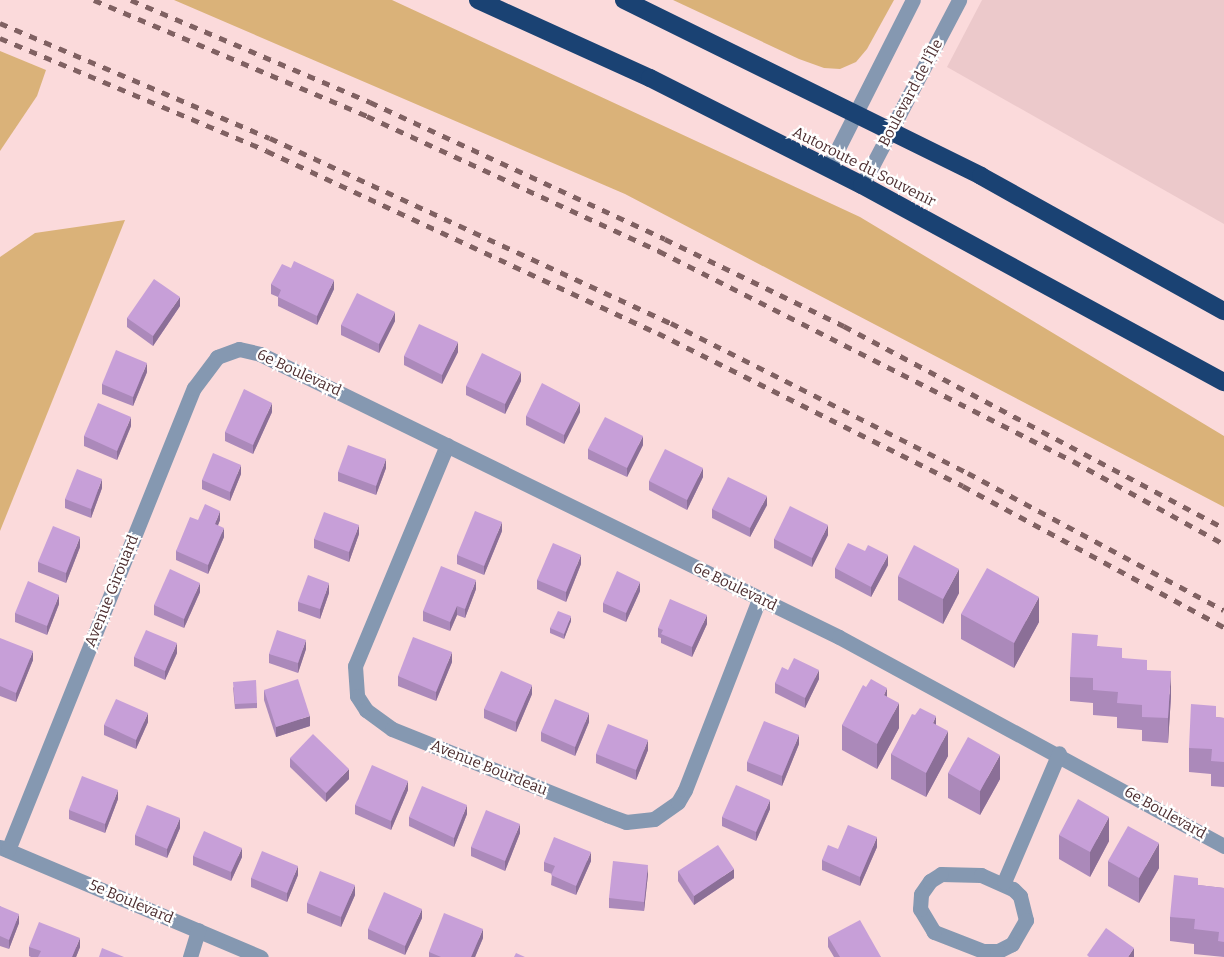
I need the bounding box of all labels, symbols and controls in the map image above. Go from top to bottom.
street label: Boulevard de l'Île [875,36,947,150]
street label: Autoroute du Souvenir [789,123,939,211]
street label: 6e Boulevard [254,346,344,400]
street label: Avenue Girouard [81,533,143,649]
street label: 6e Boulevard [690,559,780,615]
street label: Avenue Bourdeau [428,736,550,800]
street label: 6e Boulevard [1121,783,1209,843]
street label: 5e Boulevard [86,876,176,928]

